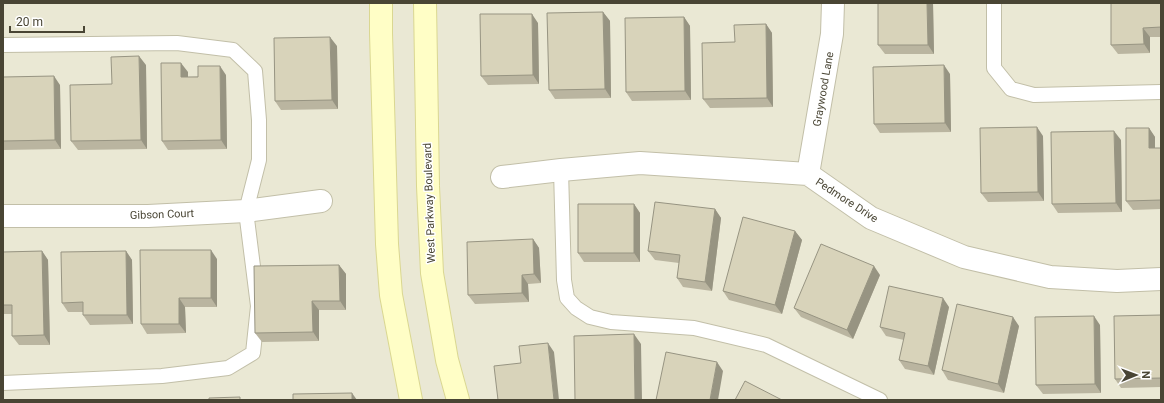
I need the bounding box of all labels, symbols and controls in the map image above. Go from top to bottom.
scale bar [10,8,84,34]
text: 20 m [16,15,43,29]
street label: Graywood Lane [811,51,836,127]
street label: West Parkway Boulevard [421,143,438,263]
street label: Pedmore Drive [813,175,880,225]
street label: Gibson Court [130,207,195,222]
north arrow [1116,355,1156,395]
text: N [1139,371,1152,379]

